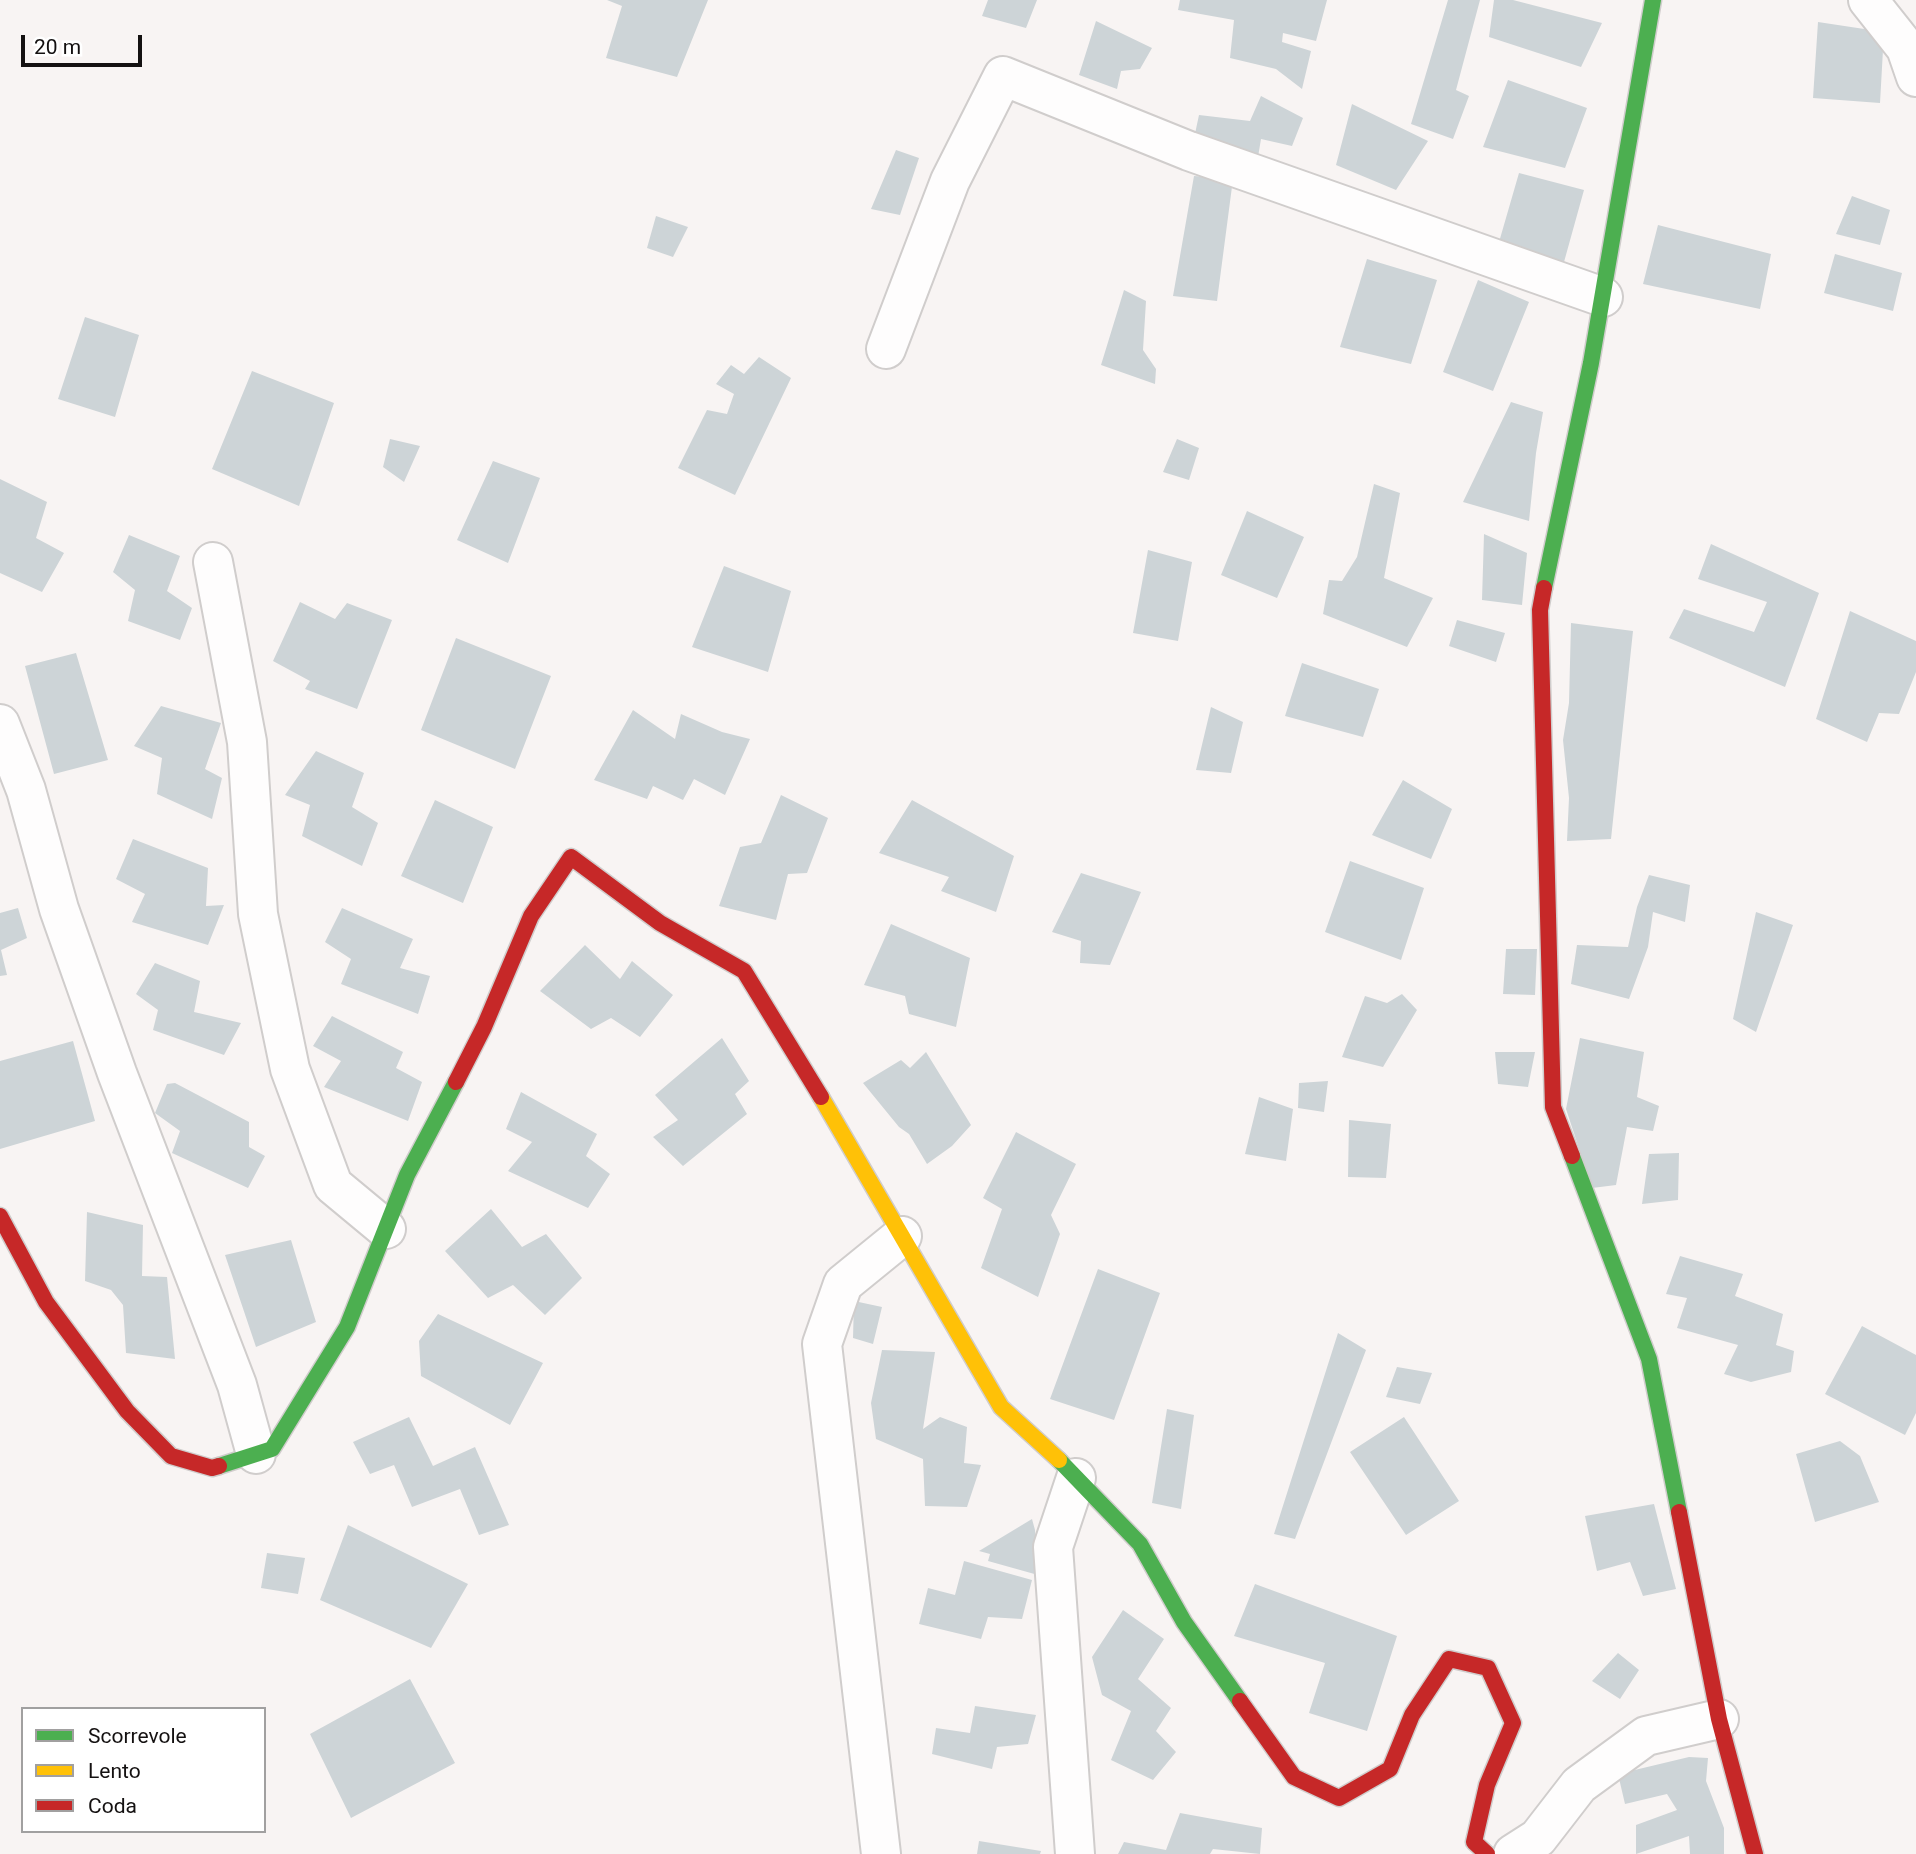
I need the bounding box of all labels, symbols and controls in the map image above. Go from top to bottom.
scale bar [24,21,145,65]
text: 20 m [34,35,81,59]
legend [21,1707,266,1833]
text: Scorrevole [88,1724,187,1748]
text: Lento [88,1759,141,1783]
text: Coda [88,1794,137,1818]

